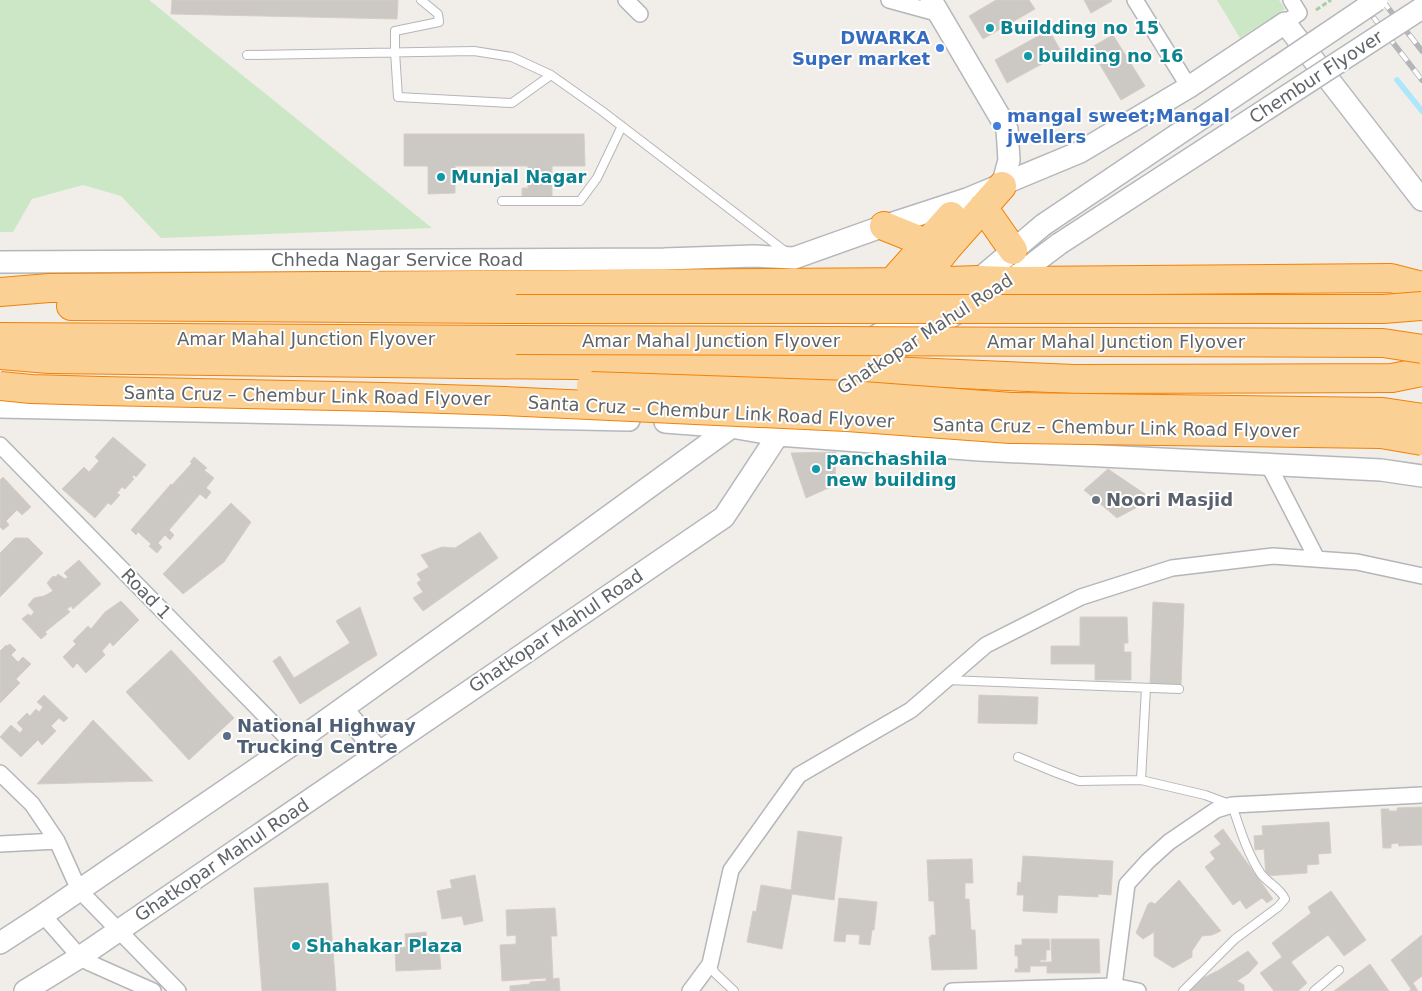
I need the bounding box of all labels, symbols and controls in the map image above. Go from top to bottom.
place label: Buildding no 15 [1000,17,1159,38]
marker: Buildding no 15 [984,22,996,34]
street label: Chembur Flyover [1245,25,1387,128]
place label: DWARKA Super market [792,27,930,69]
marker: DWARKA Super market [934,42,946,54]
place label: building no 16 [1038,45,1184,66]
marker: building no 16 [1022,50,1034,62]
place label: mangal sweet;Mangal jwellers [1006,105,1230,147]
marker: mangal sweet;Mangal jwellers [991,120,1003,132]
place label: Munjal Nagar [451,166,587,187]
marker: Munjal Nagar [435,171,447,183]
street label: Chheda Nagar Service Road [271,249,523,270]
street label: Ghatkopar Mahul Road [833,269,1016,398]
street label: Amar Mahal Junction Flyover [177,328,436,349]
street label: Amar Mahal Junction Flyover [582,330,841,351]
street label: Amar Mahal Junction Flyover [987,331,1246,352]
street label: Santa Cruz – Chembur Link Road Flyover [123,382,491,409]
street label: Santa Cruz – Chembur Link Road Flyover [527,391,895,432]
street label: Santa Cruz – Chembur Link Road Flyover [932,414,1300,441]
place label: panchashila new building [826,448,957,490]
marker: panchashila new building [810,463,822,475]
place label: Noori Masjid [1106,489,1233,510]
marker: Noori Masjid [1090,494,1102,506]
street label: Road 1 [117,564,176,623]
street label: Ghatkopar Mahul Road [465,565,647,697]
place label: National Highway Trucking Centre [237,715,416,757]
marker: National Highway Trucking Centre [221,730,233,742]
street label: Ghatkopar Mahul Road [131,794,313,926]
place label: Shahakar Plaza [306,935,462,956]
marker: Shahakar Plaza [290,940,302,952]

